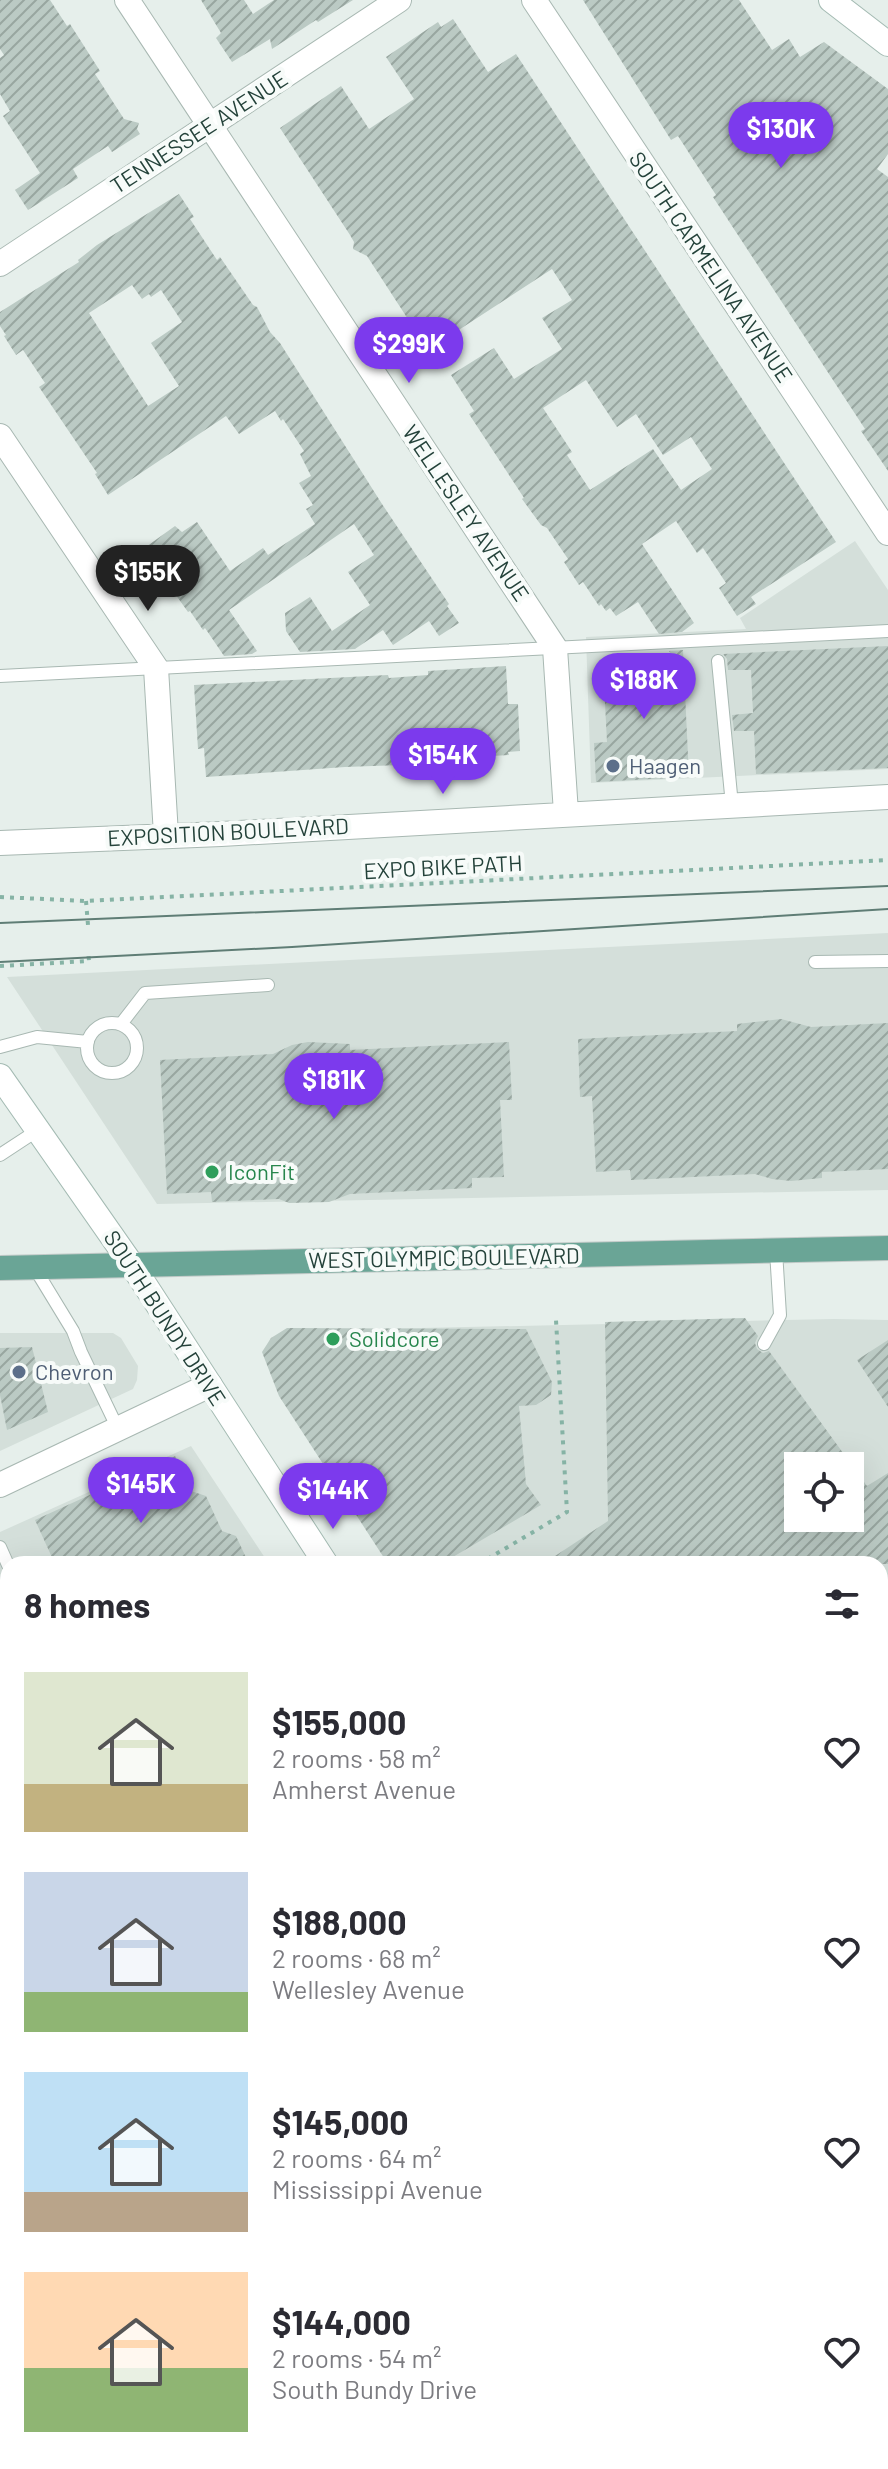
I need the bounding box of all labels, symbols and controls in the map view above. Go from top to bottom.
street label: TENNESSEE AVENUE [105,64,292,198]
pin: $130K [725,102,837,170]
text: $130K [746,112,816,143]
street label: SOUTH CARMELINA AVENUE [625,146,799,387]
pin: $299K [353,317,465,385]
text: $299K [372,327,446,358]
street label: WELLESLEY AVENUE [398,419,535,605]
pin: $155K [92,545,204,613]
text: $155K [114,555,182,586]
pin: $188K [588,653,700,721]
text: $188K [610,663,678,694]
pin: $154K [387,728,499,796]
text: $154K [408,738,478,769]
place label: Haagen [629,752,701,778]
marker: Haagen [604,757,622,775]
street label: EXPOSITION BOULEVARD [107,812,349,850]
street label: EXPO BIKE PATH [363,849,523,883]
pin: $181K [278,1053,390,1121]
text: $181K [302,1063,366,1094]
place label: IconFit [228,1158,295,1184]
marker: IconFit [203,1163,221,1181]
street label: SOUTH BUNDY DRIVE [100,1225,232,1410]
street label: WEST OLYMPIC BOULEVARD [308,1242,580,1272]
place label: Solidcore [349,1325,440,1351]
marker: Solidcore [324,1330,342,1348]
place label: Chevron [35,1358,114,1384]
marker: Chevron [10,1363,28,1381]
map controls [784,1452,864,1532]
button: locate [784,1452,864,1532]
pin: $145K [85,1457,197,1525]
pin: $144K [277,1463,389,1531]
text: $145K [106,1467,176,1498]
text: $144K [297,1473,369,1504]
icon: filters [820,1582,864,1626]
text: 8 homes [24,1584,150,1625]
text: $155,000 [272,1701,406,1742]
icon: home [88,1704,184,1800]
icon: heart [820,1730,864,1774]
text: 2 rooms · 58 m² [272,1742,441,1773]
text: Amherst Avenue [272,1773,456,1804]
text: $188,000 [272,1901,407,1942]
icon: home [88,1904,184,2000]
icon: heart [820,1930,864,1974]
text: 2 rooms · 68 m² [272,1942,441,1973]
text: Wellesley Avenue [272,1973,465,2004]
text: $145,000 [272,2101,409,2142]
icon: home [88,2104,184,2200]
icon: heart [820,2130,864,2174]
text: 2 rooms · 64 m² [272,2142,442,2173]
text: Mississippi Avenue [272,2173,483,2204]
text: $144,000 [272,2301,411,2342]
icon: home [88,2304,184,2400]
icon: heart [820,2330,864,2374]
text: 2 rooms · 54 m² [272,2342,442,2373]
text: South Bundy Drive [272,2373,477,2404]

